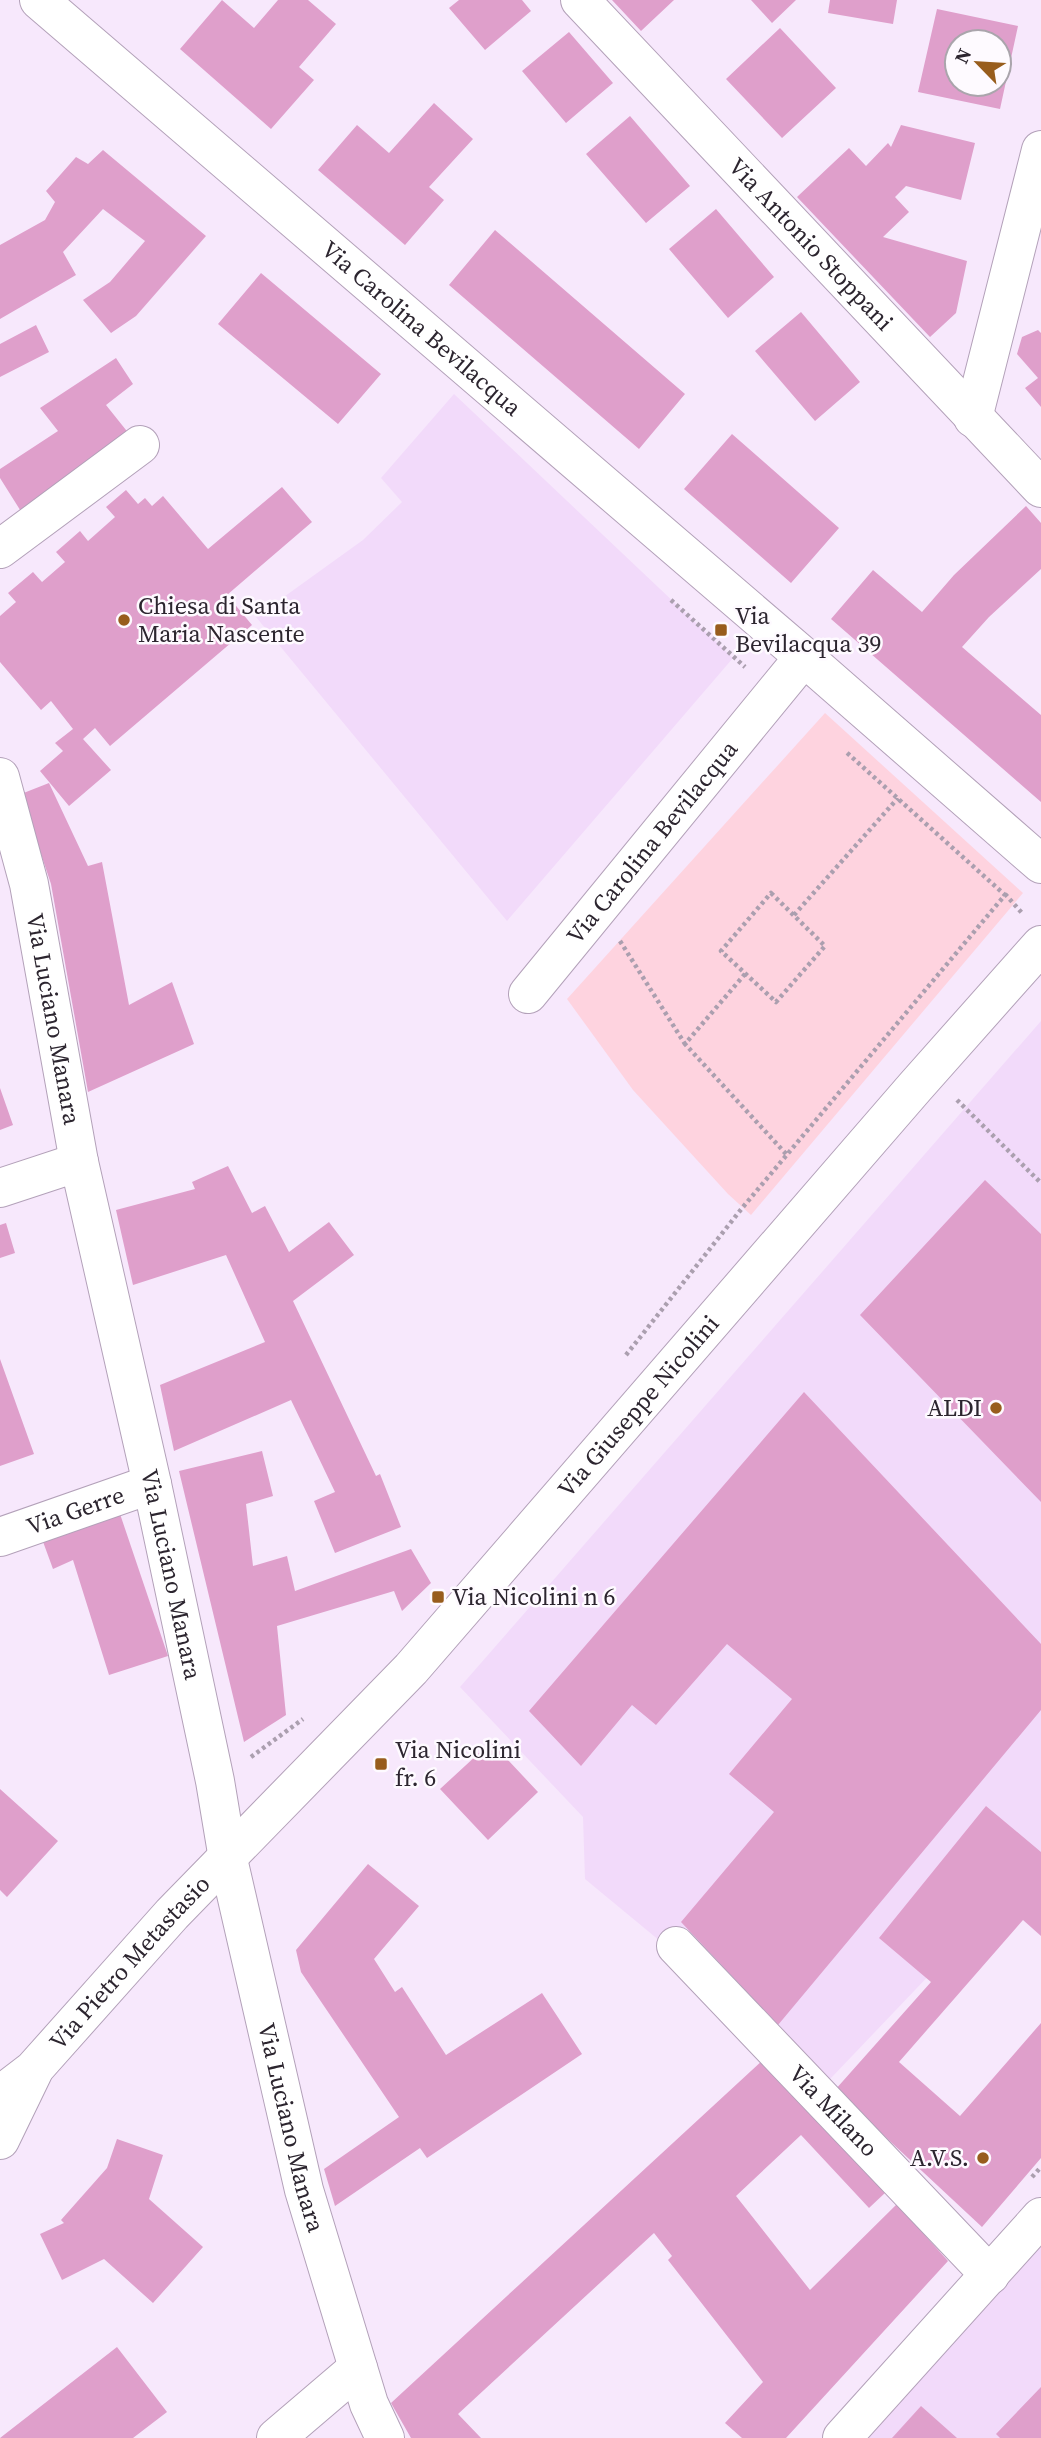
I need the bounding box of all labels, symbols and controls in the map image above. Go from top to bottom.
north arrow [943,28,1013,98]
text: N [948,44,977,68]
street label: Via Antonio Stoppani [721,150,901,338]
street label: Via Carolina Bevilacqua [315,233,529,424]
place label: Chiesa di Santa Maria Nascente [138,589,305,650]
place label: Via Bevilacqua 39 [735,599,881,660]
marker: Chiesa di Santa Maria Nascente [116,612,132,628]
marker: Via Bevilacqua 39 [713,622,729,638]
street label: Via Carolina Bevilacqua [559,733,746,951]
street label: Via Luciano Manara [19,911,89,1128]
street label: Via Giuseppe Nicolini [550,1308,726,1504]
place label: ALDI [927,1391,982,1424]
marker: ALDI [988,1400,1004,1416]
street label: Via Luciano Manara [133,1466,210,1683]
street label: Via Gerre [22,1478,129,1542]
place label: Via Nicolini n 6 [452,1580,616,1613]
marker: Via Nicolini n 6 [430,1589,446,1605]
place label: Via Nicolini fr. 6 [395,1733,521,1794]
marker: Via Nicolini fr. 6 [373,1756,389,1772]
street label: Via Pietro Metastasio [42,1868,217,2057]
street label: Via Luciano Manara [250,2020,333,2237]
street label: Via Milano [782,2057,886,2164]
place label: A.V.S. [910,2141,969,2174]
marker: A.V.S. [975,2150,991,2166]

